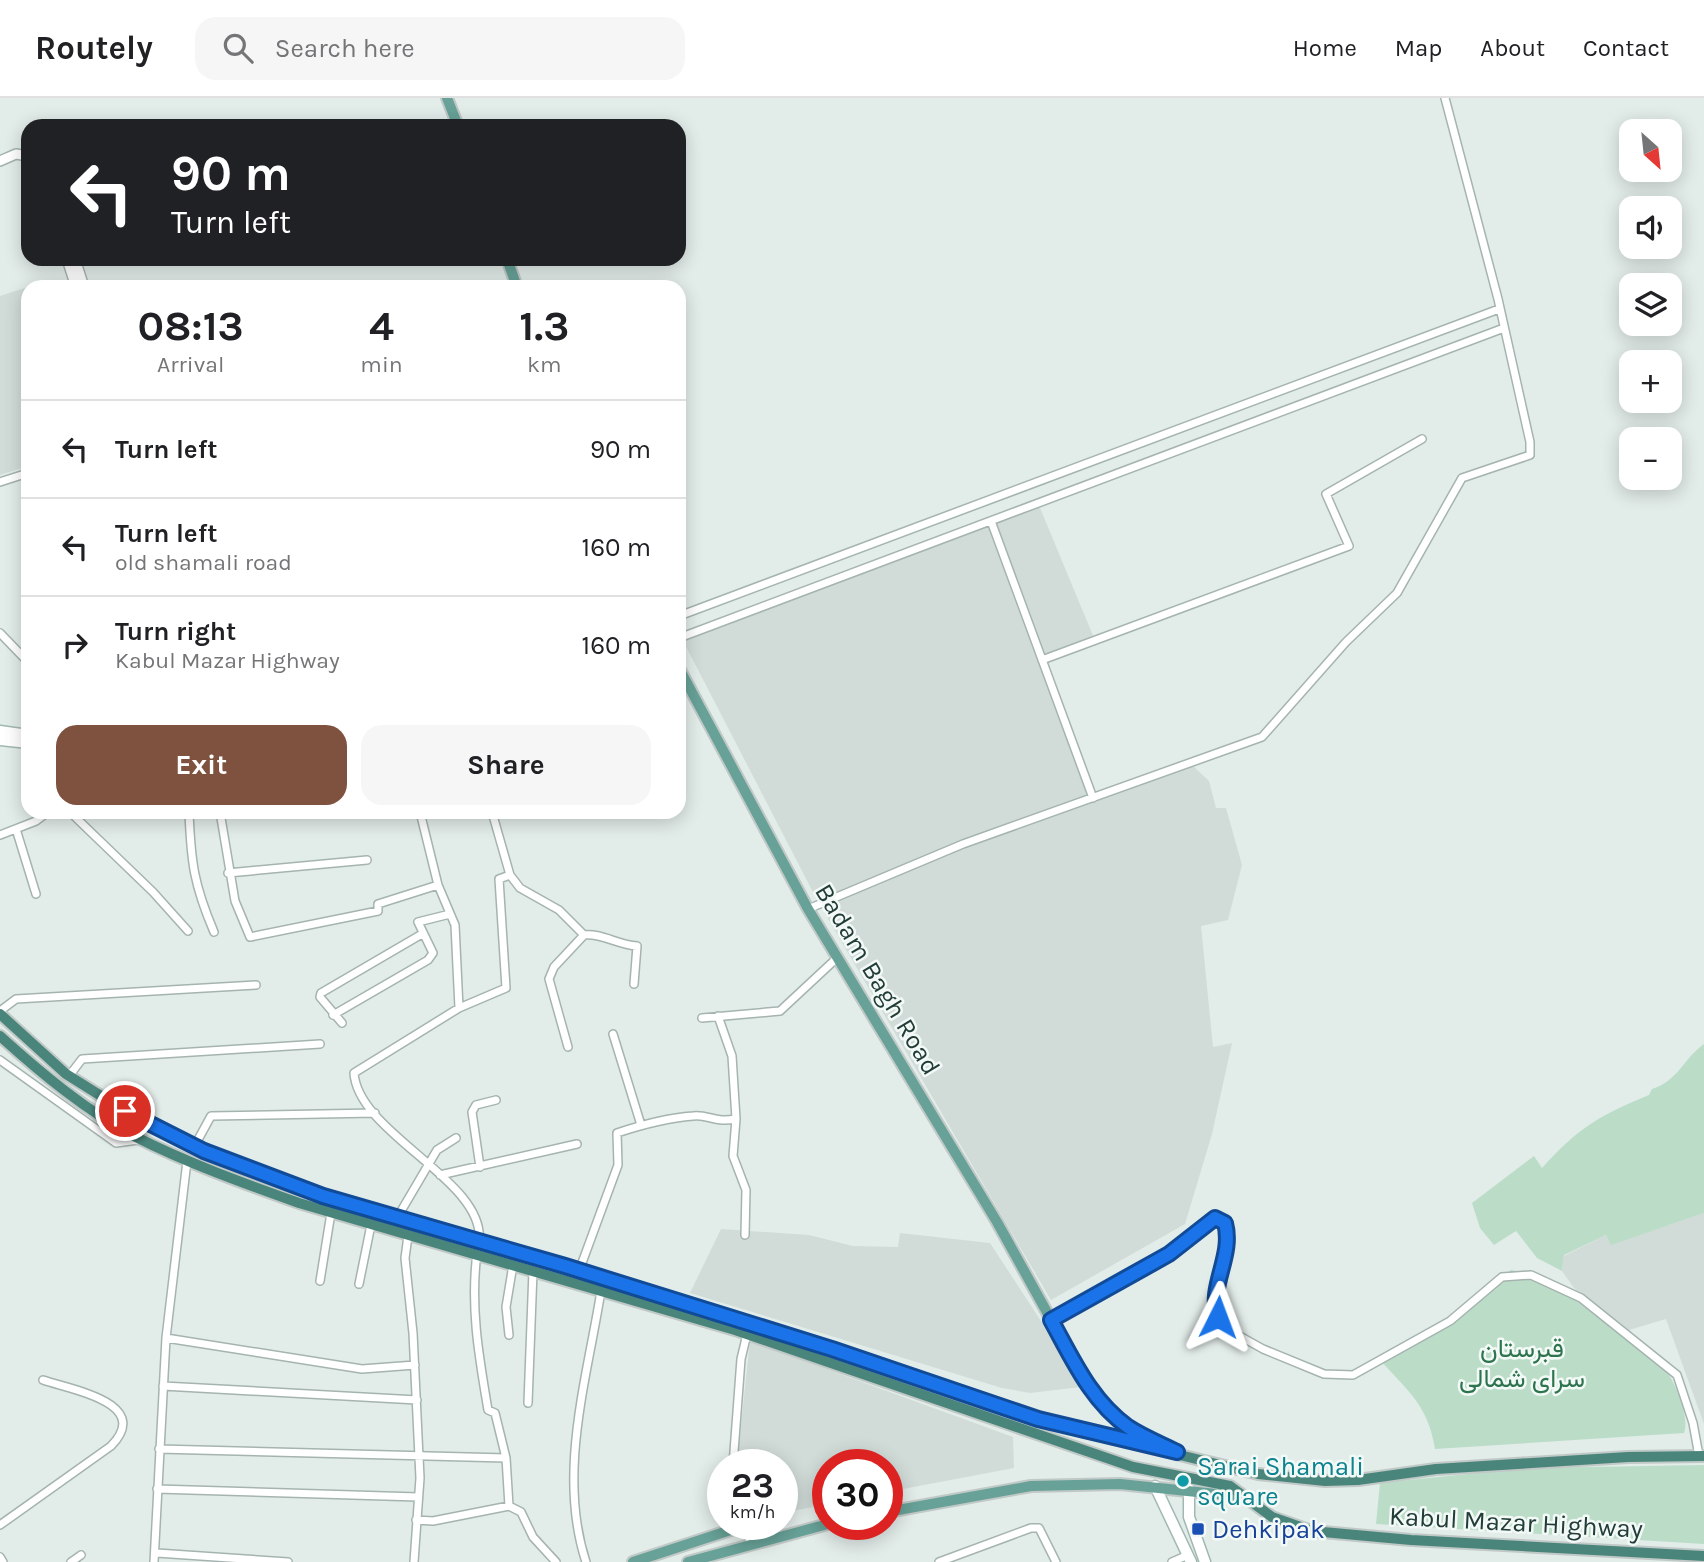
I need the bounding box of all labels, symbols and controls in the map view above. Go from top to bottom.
search box [195,17,685,80]
text: Routely [35,29,153,67]
icon: search [219,29,257,67]
text: Search here [275,33,415,64]
text: Home [1293,34,1357,62]
text: Map [1395,34,1442,62]
text: About [1480,34,1545,62]
text: Contact [1583,34,1669,62]
north arrow [1619,119,1682,182]
map controls [1619,119,1682,490]
text: 90 m [171,145,291,202]
icon: left [56,147,147,238]
button: sound [1619,196,1682,259]
text: Turn left [171,204,291,241]
button: layers [1619,273,1682,336]
text: 08:13 [138,301,244,351]
text: 4 [369,301,394,351]
text: 1.3 [519,301,569,351]
button: + [1619,350,1682,413]
text: Arrival [157,351,224,378]
text: min [360,351,403,378]
text: km [527,351,562,378]
button: − [1619,427,1682,490]
icon: left [56,430,94,468]
text: Turn left [115,434,217,465]
text: 90 m [590,434,651,465]
text: Turn left [115,518,217,549]
icon: left [56,528,94,566]
text: 160 m [582,532,651,563]
text: old shamali road [115,549,292,576]
text: Turn right [115,616,236,647]
icon: right [56,626,94,664]
text: 160 m [582,630,651,661]
text: Kabul Mazar Highway [115,647,340,674]
button: Exit [56,725,347,805]
button: Share [361,725,651,805]
street label: Badam Bagh Road [808,878,947,1080]
pin [95,1081,155,1141]
icon: arrive [106,1092,144,1130]
position arrow [1181,1280,1255,1354]
park label: قبرستان سرای شمالی [1459,1333,1585,1394]
speed limit sign: 30 [812,1449,903,1540]
place label: Sarai Shamali square [1197,1451,1364,1512]
text: 23 [731,1465,774,1506]
marker: Sarai Shamali square [1175,1473,1191,1489]
street label: Kabul Mazar Highway [1388,1500,1644,1545]
text: km/h [730,1501,775,1523]
place label: Dehkipak [1212,1514,1325,1545]
marker: Dehkipak [1190,1521,1206,1537]

